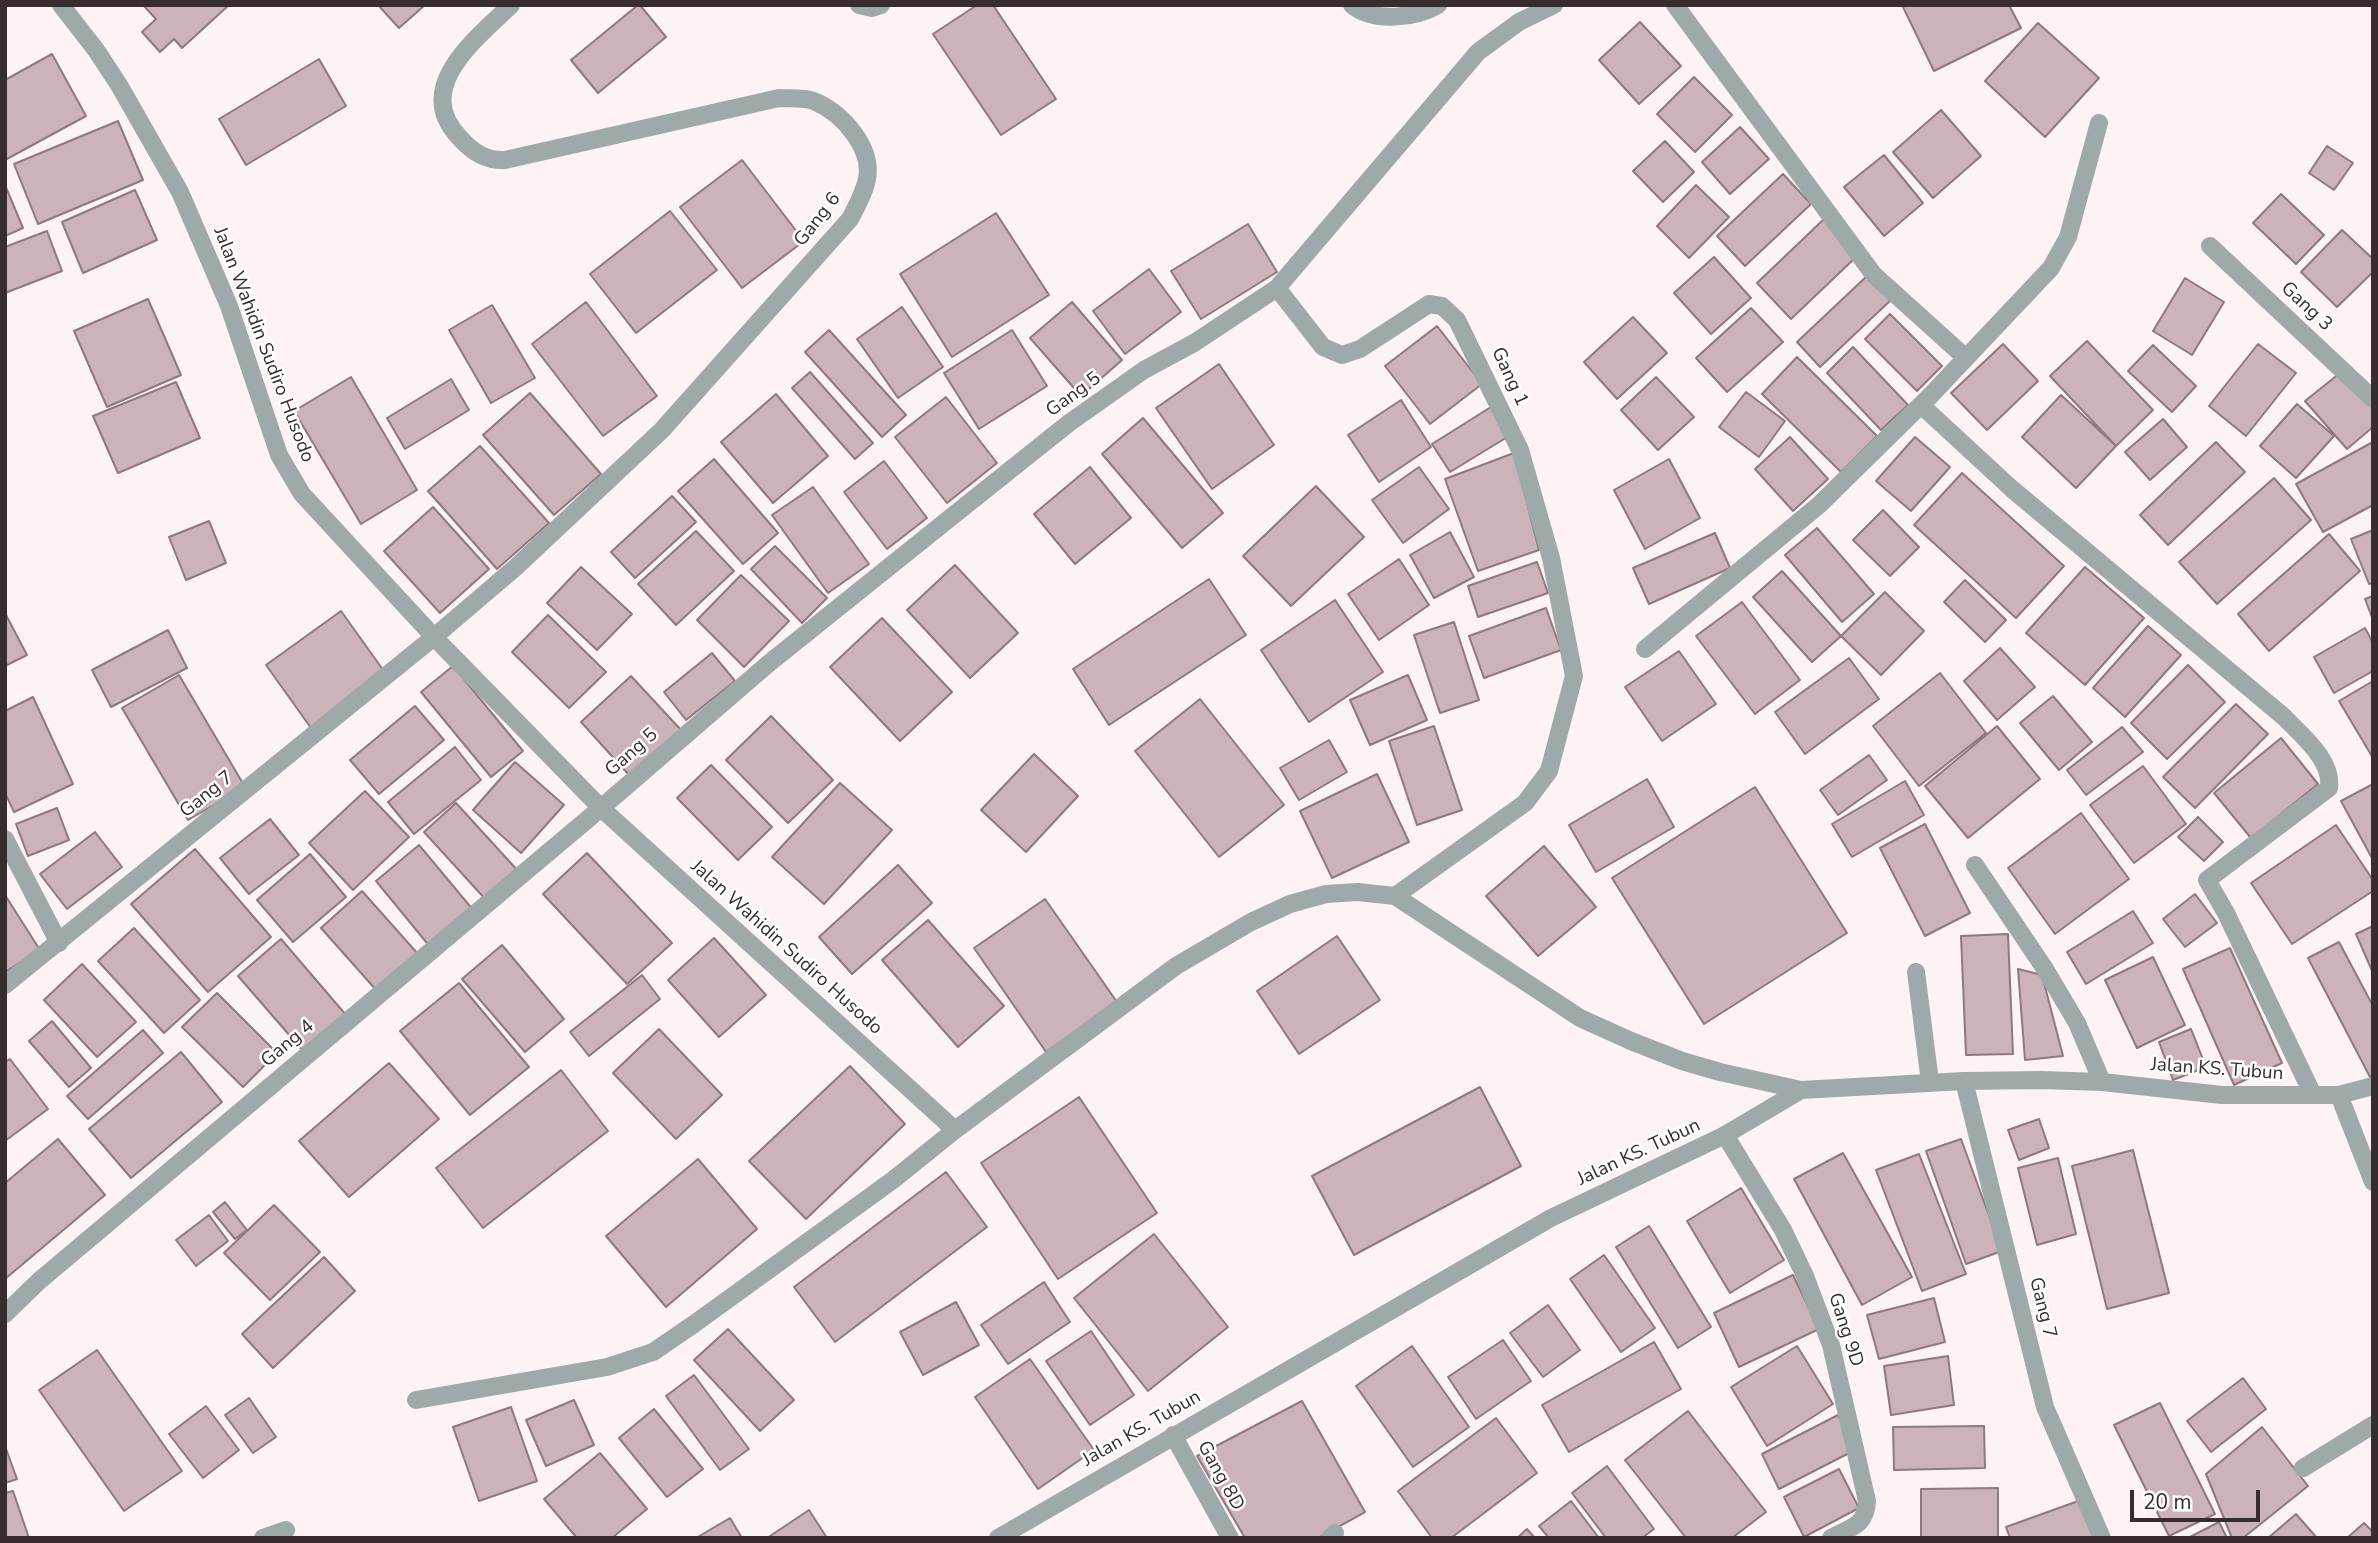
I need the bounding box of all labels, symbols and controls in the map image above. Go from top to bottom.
street label: Gang 6 [790,189,846,251]
street label: Jalan Wahidin Sudiro Husodo [208,224,318,466]
street label: Gang 3 [2276,277,2336,337]
street label: Gang 1 [1486,344,1532,410]
street label: Gang 5 [1042,368,1106,422]
street label: Gang 5 [601,724,663,782]
street label: Gang 7 [176,767,238,823]
street label: Jalan Wahidin Sudiro Husodo [685,856,887,1040]
street label: Gang 4 [257,1015,319,1073]
street label: Jalan KS. Tubun [2150,1054,2284,1086]
street label: Jalan KS. Tubun [1574,1115,1704,1191]
street label: Gang 7 [2023,1275,2061,1341]
street label: Gang 9D [1822,1290,1868,1370]
street label: Jalan KS. Tubun [1079,1386,1205,1472]
street label: Gang 8D [1192,1437,1248,1515]
scale bar [2133,1476,2262,1520]
text: 20 m [2143,1488,2192,1516]

